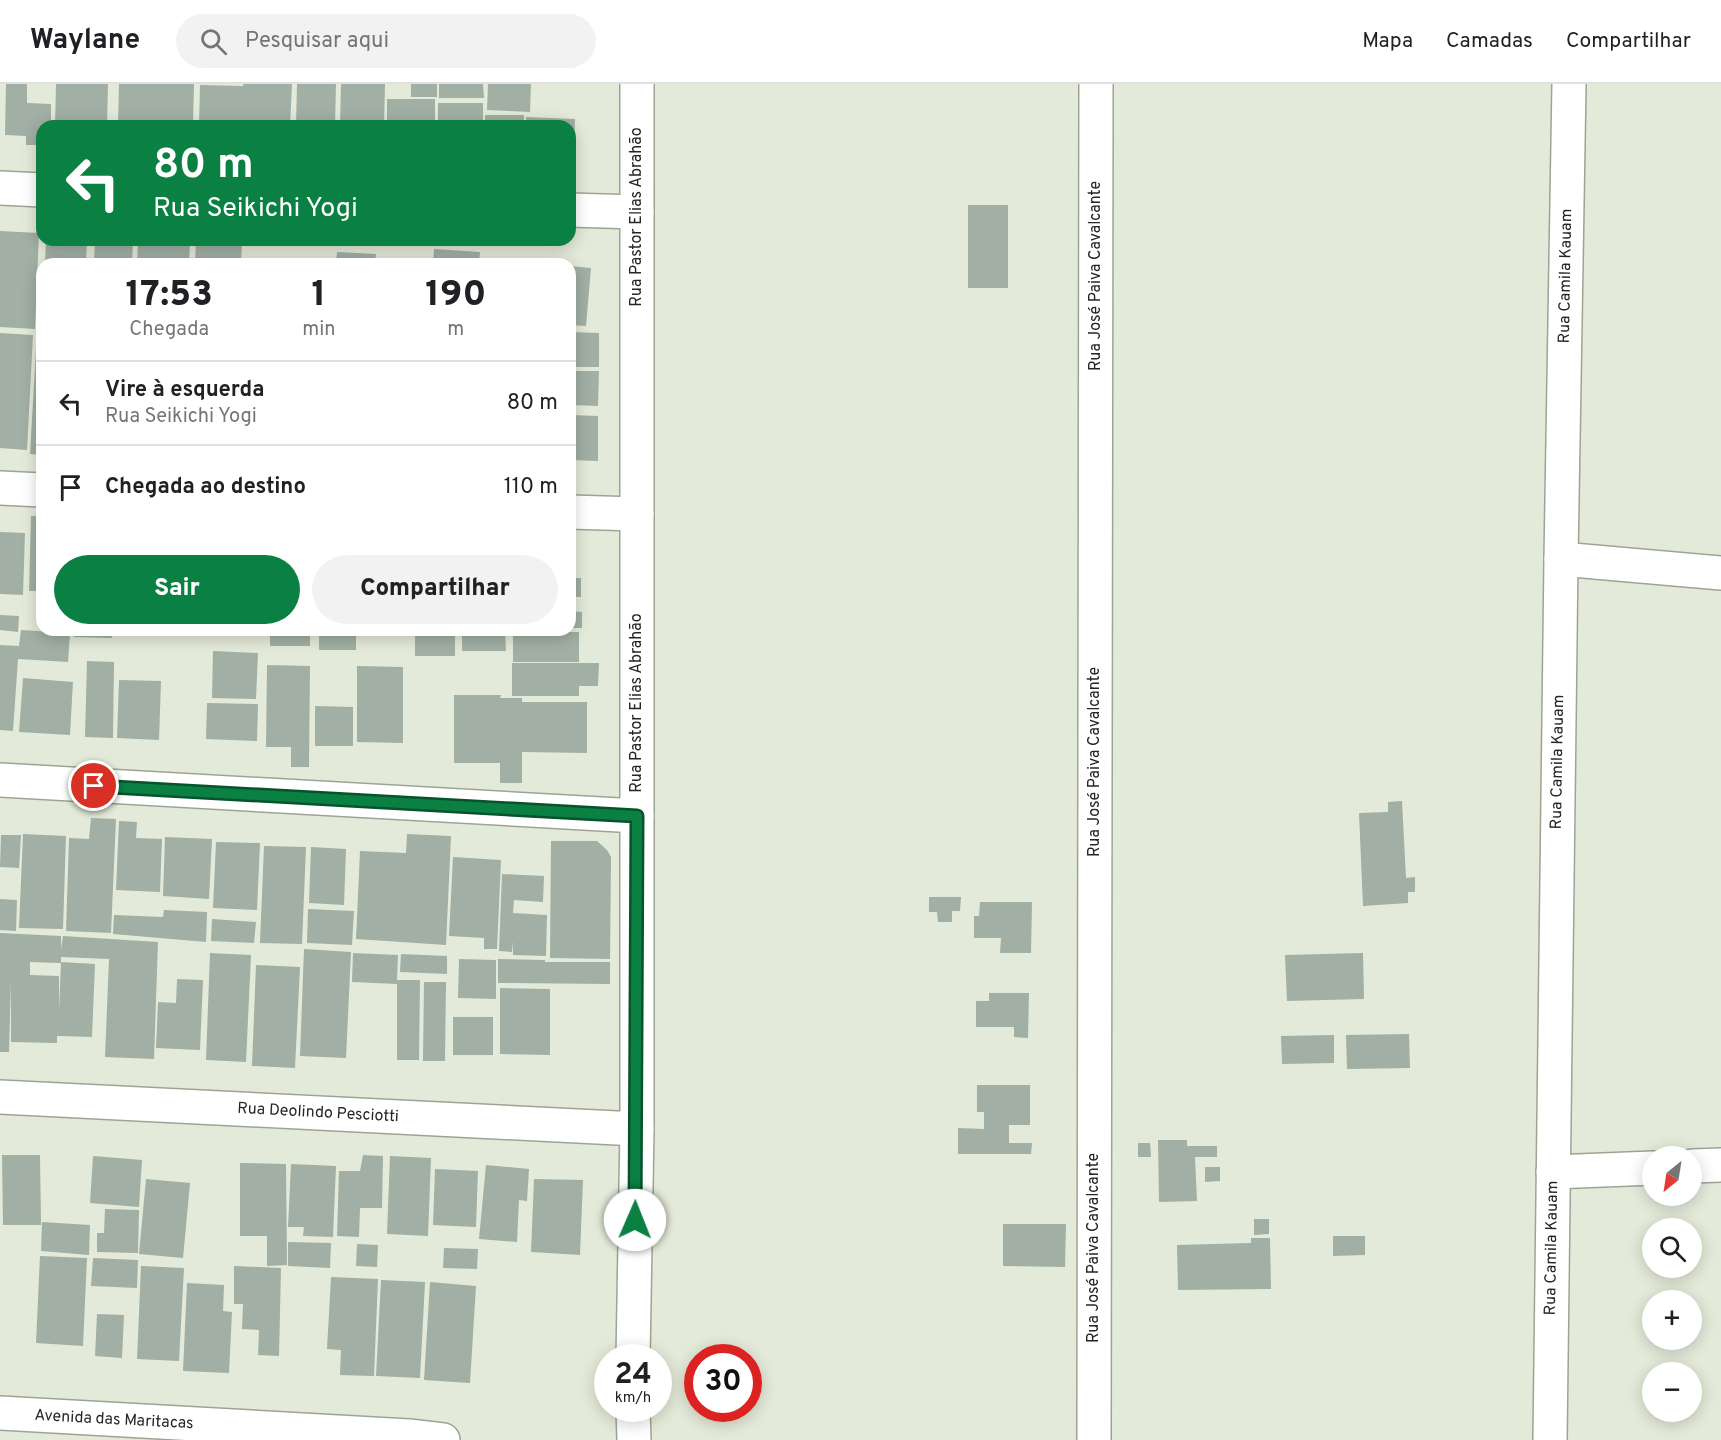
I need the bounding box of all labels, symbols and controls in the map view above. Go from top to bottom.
search box [176,14,596,68]
text: Waylane [30,23,140,59]
icon: search [197,25,230,58]
text: Pesquisar aqui [245,28,389,55]
text: Mapa [1362,28,1413,55]
text: Camadas [1446,28,1533,55]
text: Compartilhar [1566,28,1691,55]
street label: Rua Pastor Elias Abrahão [627,127,647,307]
text: 80 m [153,140,254,193]
icon: left [54,144,132,222]
street label: Rua José Paiva Cavalcante [1086,181,1106,371]
text: Rua Seikichi Yogi [153,192,358,226]
street label: Rua Camila Kauam [1555,208,1577,344]
text: 17:53 [126,273,213,319]
text: 1 [312,273,326,319]
text: 190 [425,273,486,319]
text: Chegada [129,317,209,343]
text: min [302,317,336,343]
text: m [447,317,464,343]
text: Vire à esquerda [105,377,264,404]
icon: left [54,387,87,420]
text: 80 m [507,390,558,417]
text: Rua Seikichi Yogi [105,404,257,430]
icon: arrive [54,471,87,504]
text: Chegada ao destino [105,474,306,501]
text: 110 m [504,474,558,501]
button: Sair [54,555,300,624]
button: Compartilhar [312,555,558,624]
street label: Rua Pastor Elias Abrahão [627,613,647,793]
street label: Rua José Paiva Cavalcante [1085,667,1105,857]
street label: Rua Camila Kauam [1547,694,1569,830]
pin [68,760,119,811]
icon: arrive [77,769,110,802]
street label: Rua Deolindo Pesciotti [237,1099,399,1127]
north arrow [1642,1146,1702,1206]
map controls [1642,1146,1702,1422]
street label: Rua José Paiva Cavalcante [1084,1153,1104,1343]
street label: Rua Camila Kauam [1541,1180,1563,1316]
position arrow [603,1188,667,1252]
button: search [1642,1218,1702,1278]
button: + [1642,1290,1702,1350]
speed limit sign: 30 [684,1344,762,1422]
text: 24 [614,1357,652,1394]
button: − [1642,1362,1702,1422]
text: km/h [615,1389,651,1408]
street label: Avenida das Maritacas [34,1406,194,1434]

